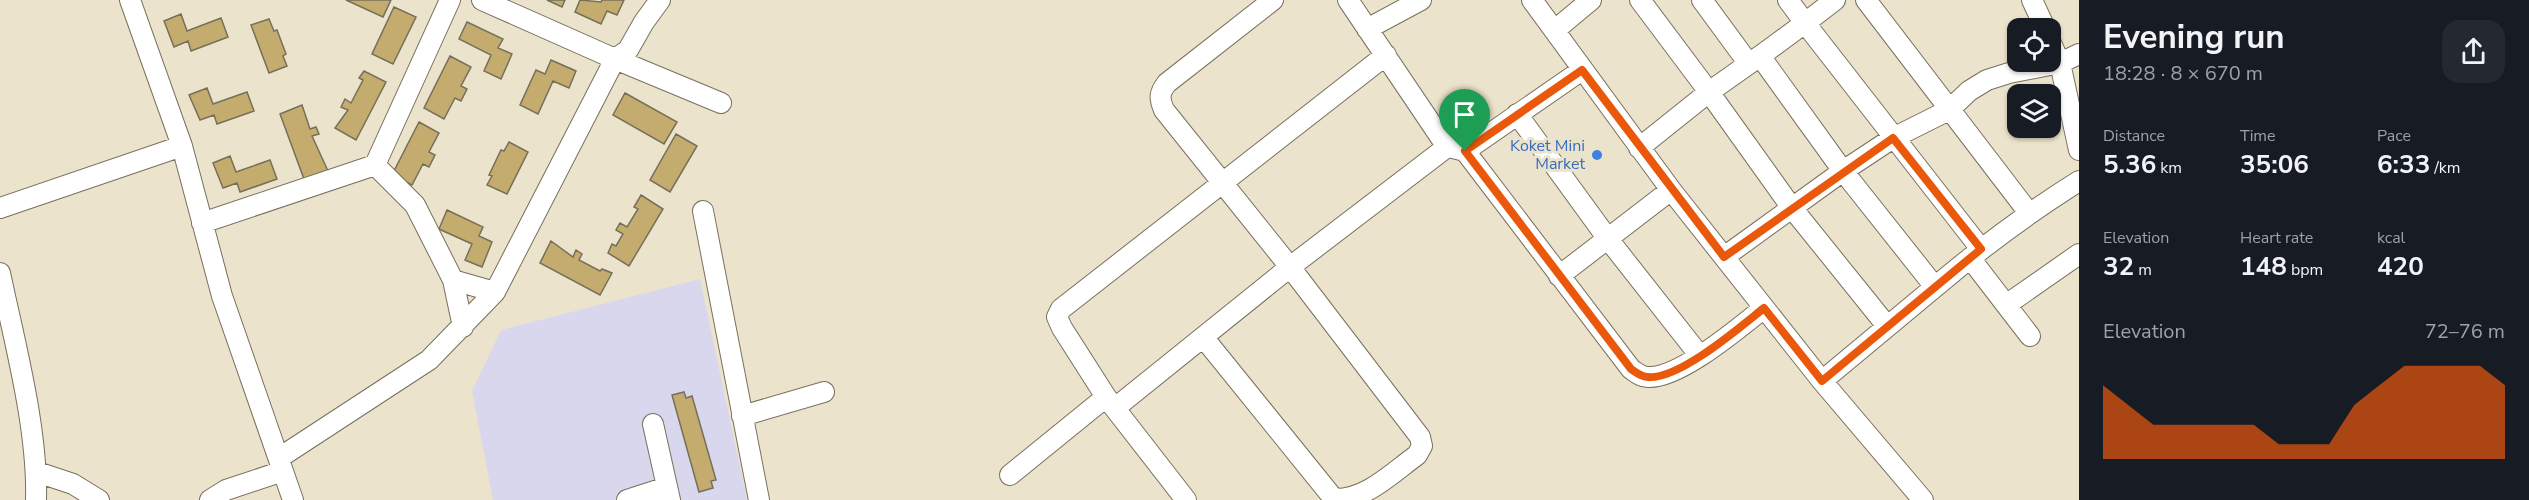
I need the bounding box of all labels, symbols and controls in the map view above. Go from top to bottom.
text: Evening run [2103,15,2285,60]
map controls [2007,18,2061,138]
button: locate [2007,18,2061,72]
button: share [2442,20,2505,83]
text: 18:28 · 8 × 670 m [2103,60,2263,87]
button: layers [2007,84,2061,138]
pin [1439,89,1490,151]
icon: arrive [1448,98,1481,131]
text: Distance [2103,125,2165,147]
text: Time [2240,125,2276,147]
text: Pace [2377,125,2411,147]
place label: Koket Mini Market [1510,135,1585,175]
text: 5.36 [2103,147,2156,182]
text: 35:06 [2240,147,2309,182]
text: 6:33 [2377,147,2430,182]
marker: Koket Mini Market [1590,148,1604,162]
text: km [2156,157,2182,179]
text: /km [2430,157,2461,179]
text: Elevation [2103,227,2169,249]
text: Heart rate [2240,227,2313,249]
text: kcal [2377,227,2405,249]
text: 32 [2103,249,2134,284]
text: 148 [2240,249,2287,284]
text: 420 [2377,249,2424,284]
text: m [2134,259,2152,281]
text: bpm [2287,259,2323,281]
text: Elevation [2103,318,2186,345]
text: 72–76 m [2425,318,2505,345]

